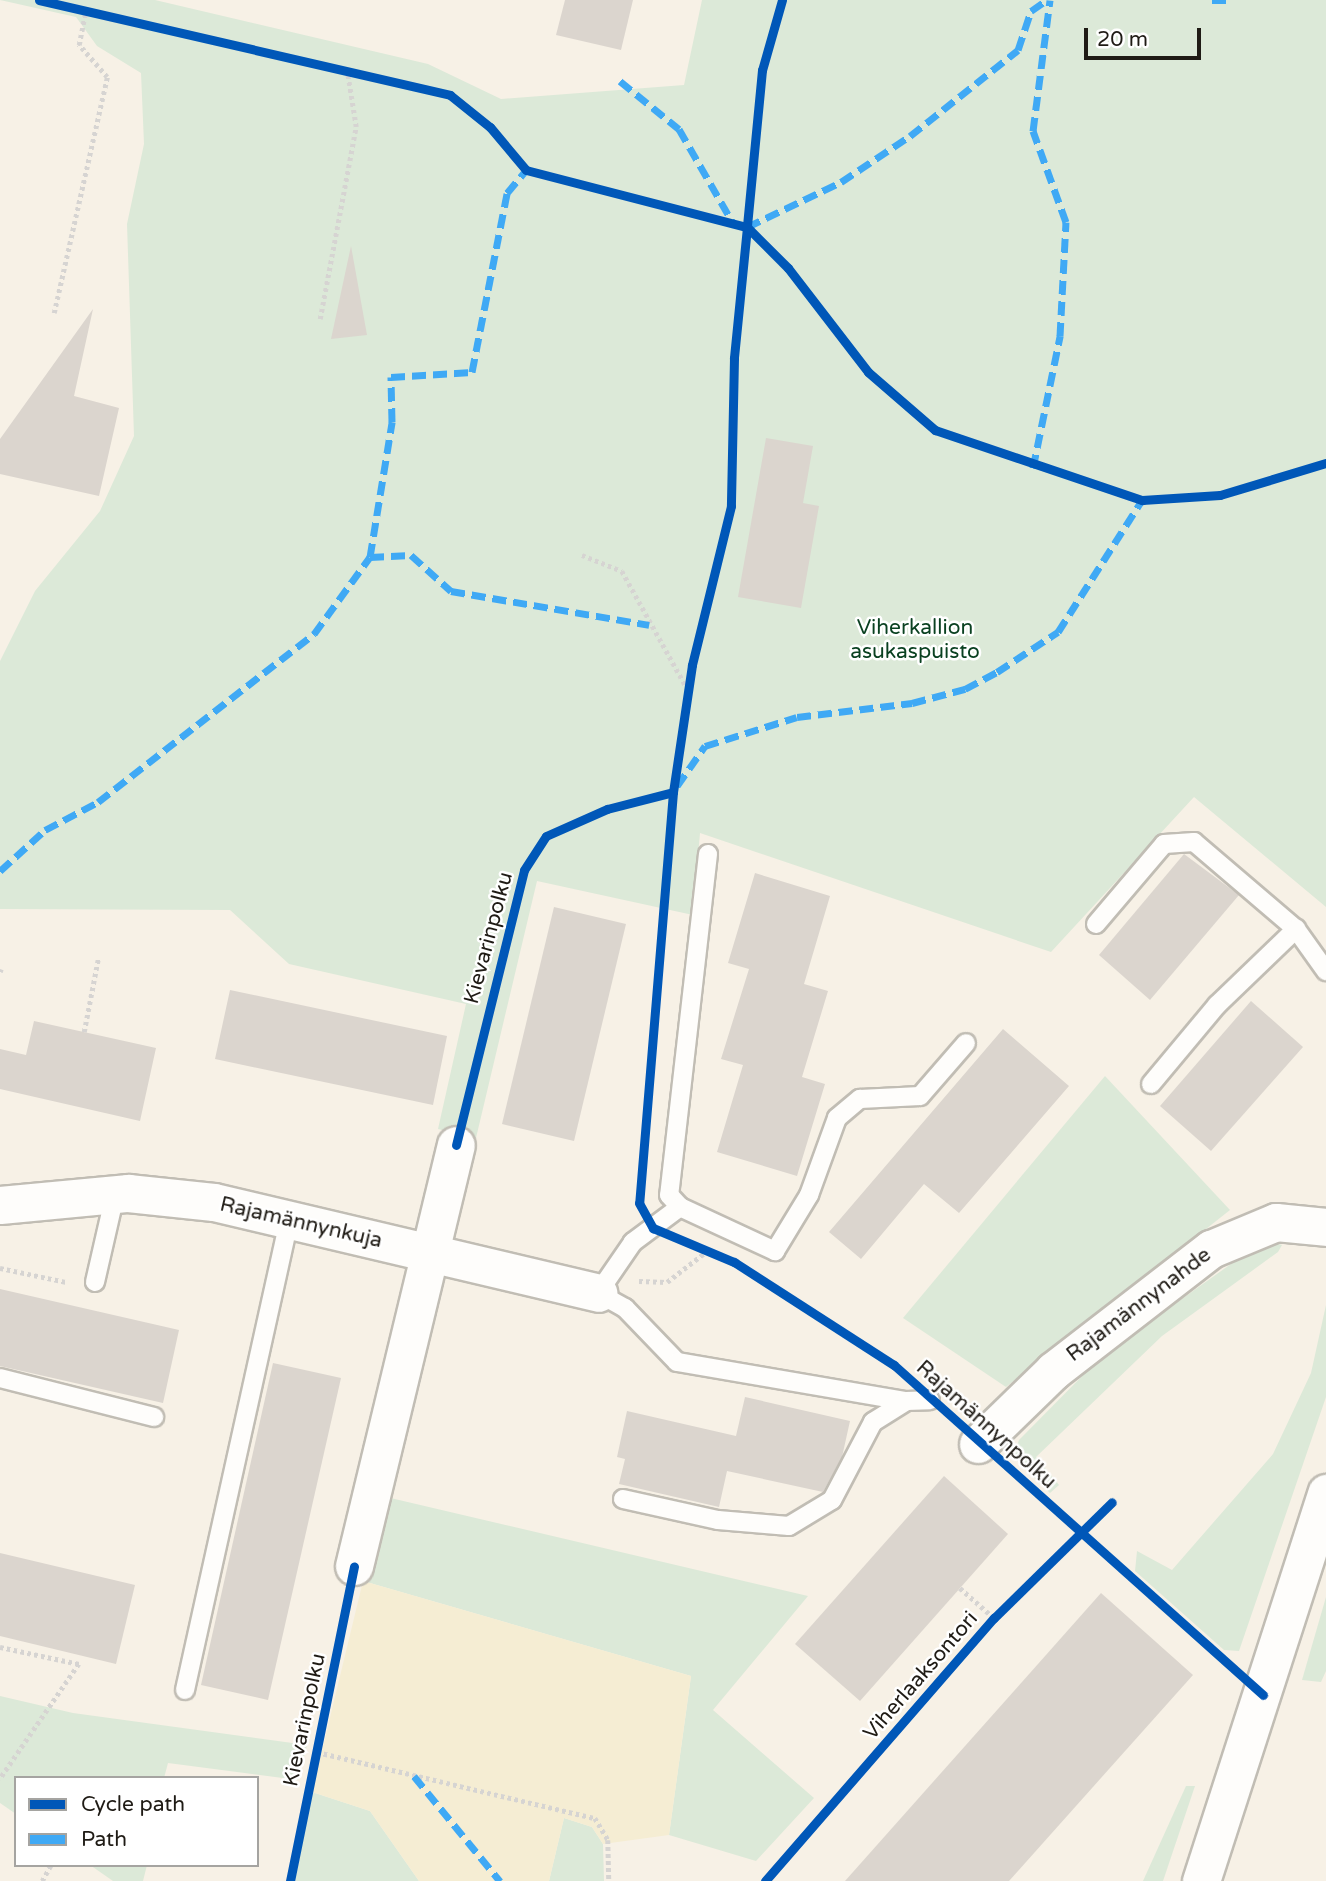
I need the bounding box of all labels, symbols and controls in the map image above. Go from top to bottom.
scale bar [1088,14,1205,58]
text: 20 m [1097,27,1148,52]
park label: Viherkallion asukaspuisto [850,615,980,665]
street label: Kievarinpolku [459,869,519,1007]
street label: Rajamännynkuja [217,1192,385,1254]
street label: Rajamännynahde [1062,1243,1216,1367]
street label: Rajamännynpolku [911,1355,1061,1495]
street label: Viherlaaksontori [858,1607,984,1745]
street label: Kievarinpolku [279,1651,331,1789]
legend [14,1776,259,1867]
text: Cycle path [81,1792,185,1817]
text: Path [81,1827,127,1852]

